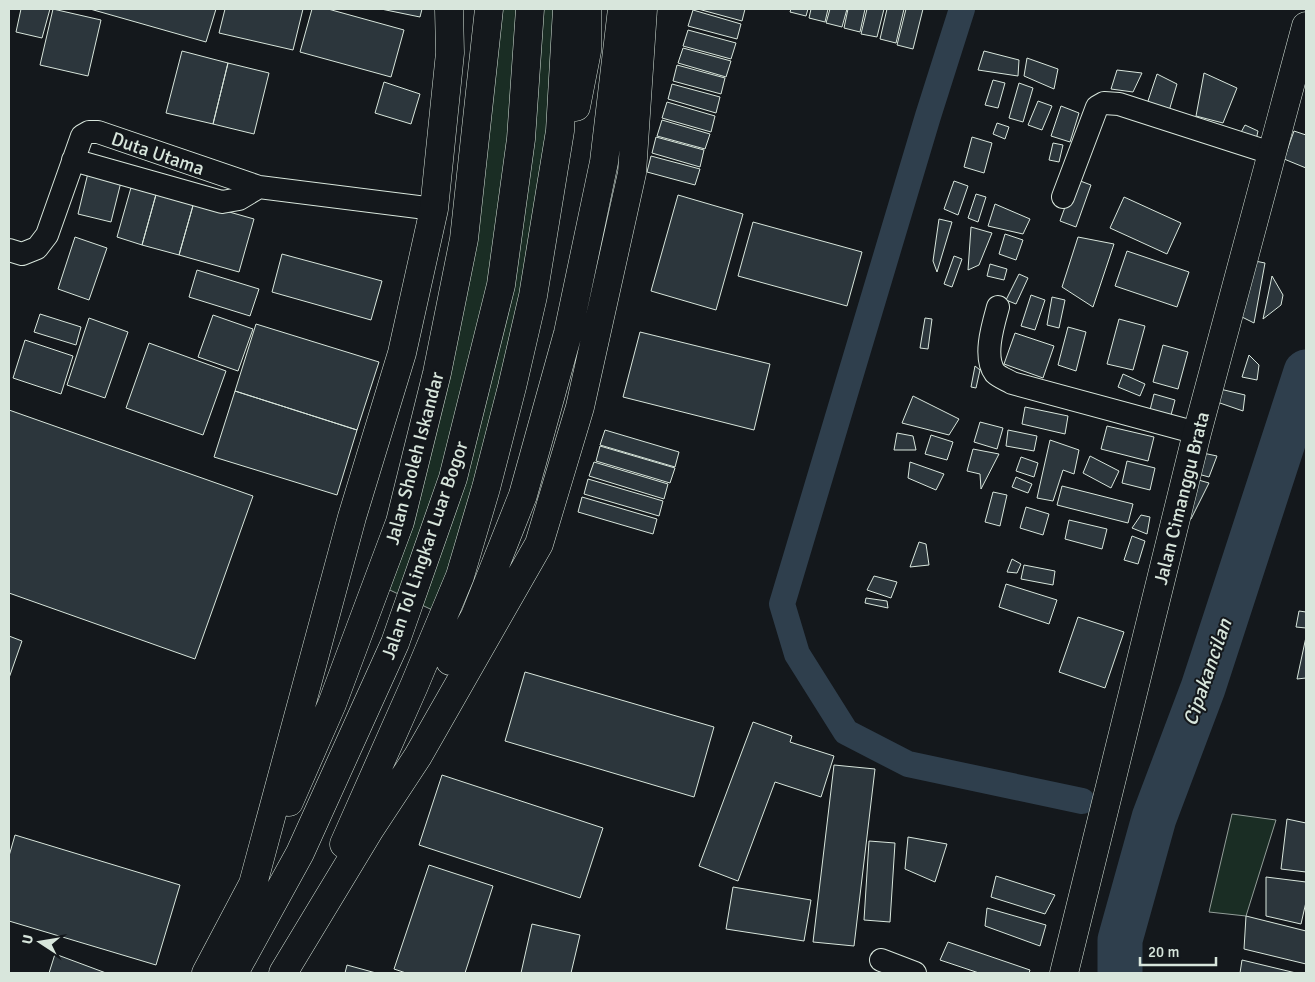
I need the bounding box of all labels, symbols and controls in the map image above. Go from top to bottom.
street label: Duta Utama [108,127,207,181]
street label: Jalan Sholeh Iskandar [380,369,450,547]
street label: Jalan Cimanggu Brata [1149,409,1215,587]
street label: Jalan Tol Lingkar Luar Bogor [376,438,474,663]
water label: Cipakancilan [1178,614,1238,729]
north arrow [15,917,65,967]
text: U [18,933,37,946]
scale bar [1140,934,1216,966]
text: 20 m [1148,943,1179,961]

